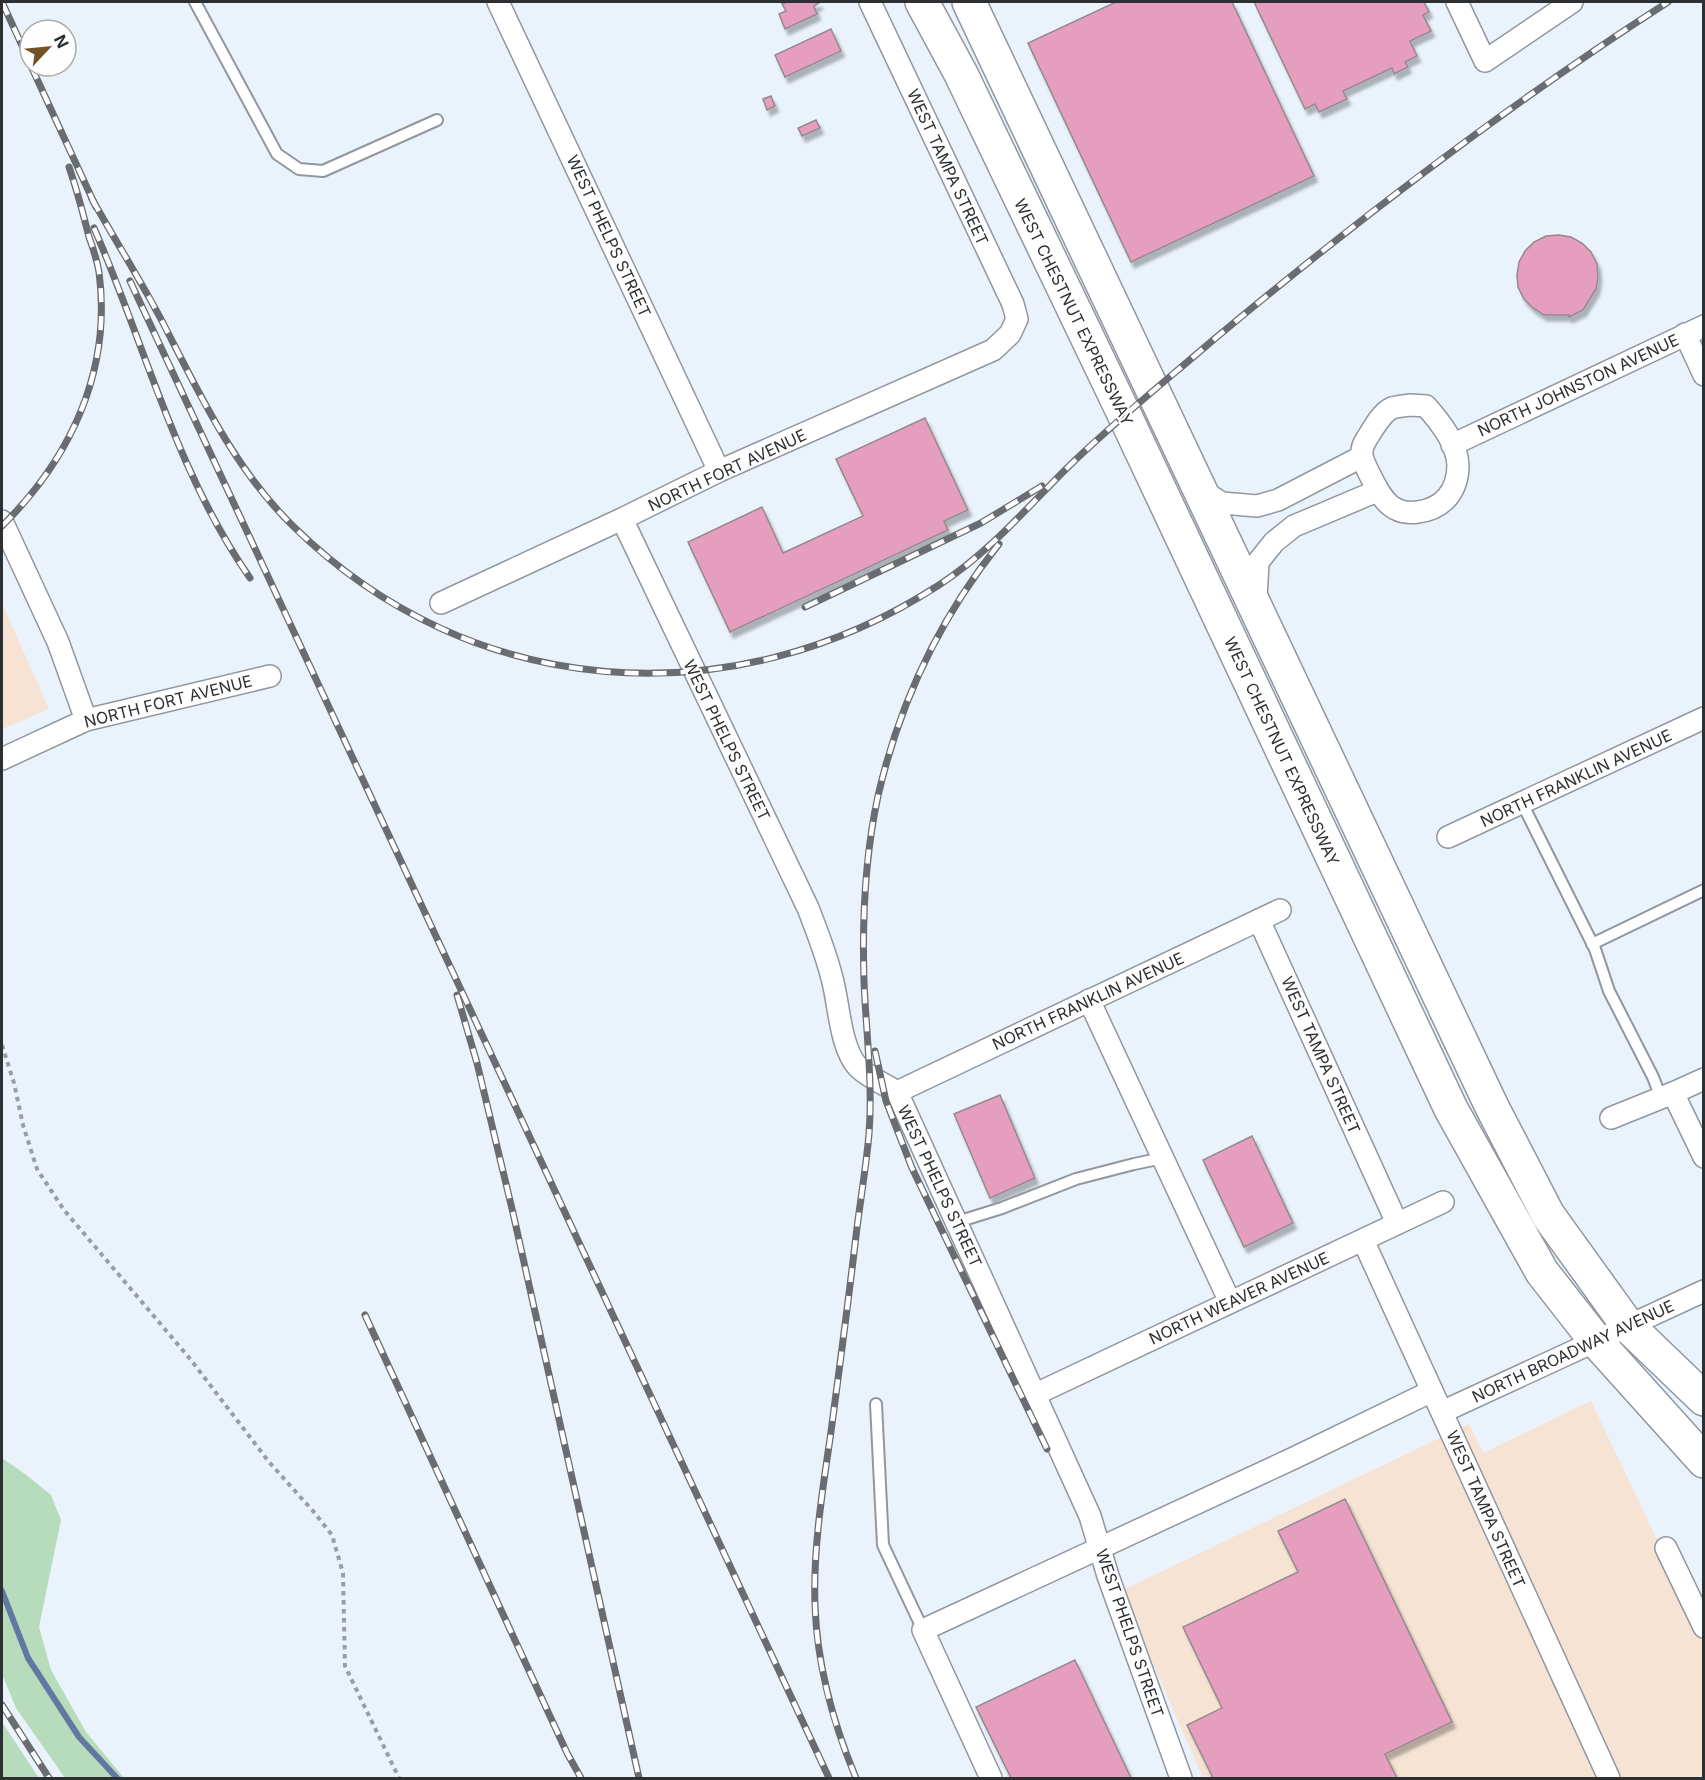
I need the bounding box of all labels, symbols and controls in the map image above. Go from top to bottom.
north arrow [18,18,78,78]
text: N [50,32,73,51]
street label: WEST TAMPA STREET [903,86,993,248]
street label: WEST PHELPS STREET [563,152,655,320]
street label: WEST CHESTNUT EXPRESSWAY [1010,195,1138,429]
street label: NORTH JOHNSTON AVENUE [1474,330,1682,440]
street label: NORTH FORT AVENUE [645,425,809,515]
street label: WEST CHESTNUT EXPRESSWAY [1220,634,1344,869]
street label: WEST PHELPS STREET [679,656,775,824]
street label: NORTH FORT AVENUE [82,670,254,732]
street label: NORTH FRANKLIN AVENUE [1477,725,1675,831]
street label: NORTH FRANKLIN AVENUE [989,948,1187,1054]
street label: WEST TAMPA STREET [1277,973,1365,1137]
street label: WEST PHELPS STREET [894,1102,986,1270]
street label: NORTH WEAVER AVENUE [1146,1247,1332,1349]
street label: NORTH BROADWAY AVENUE [1469,1295,1677,1407]
street label: WEST TAMPA STREET [1442,1427,1530,1591]
street label: WEST PHELPS STREET [1092,1546,1168,1720]

